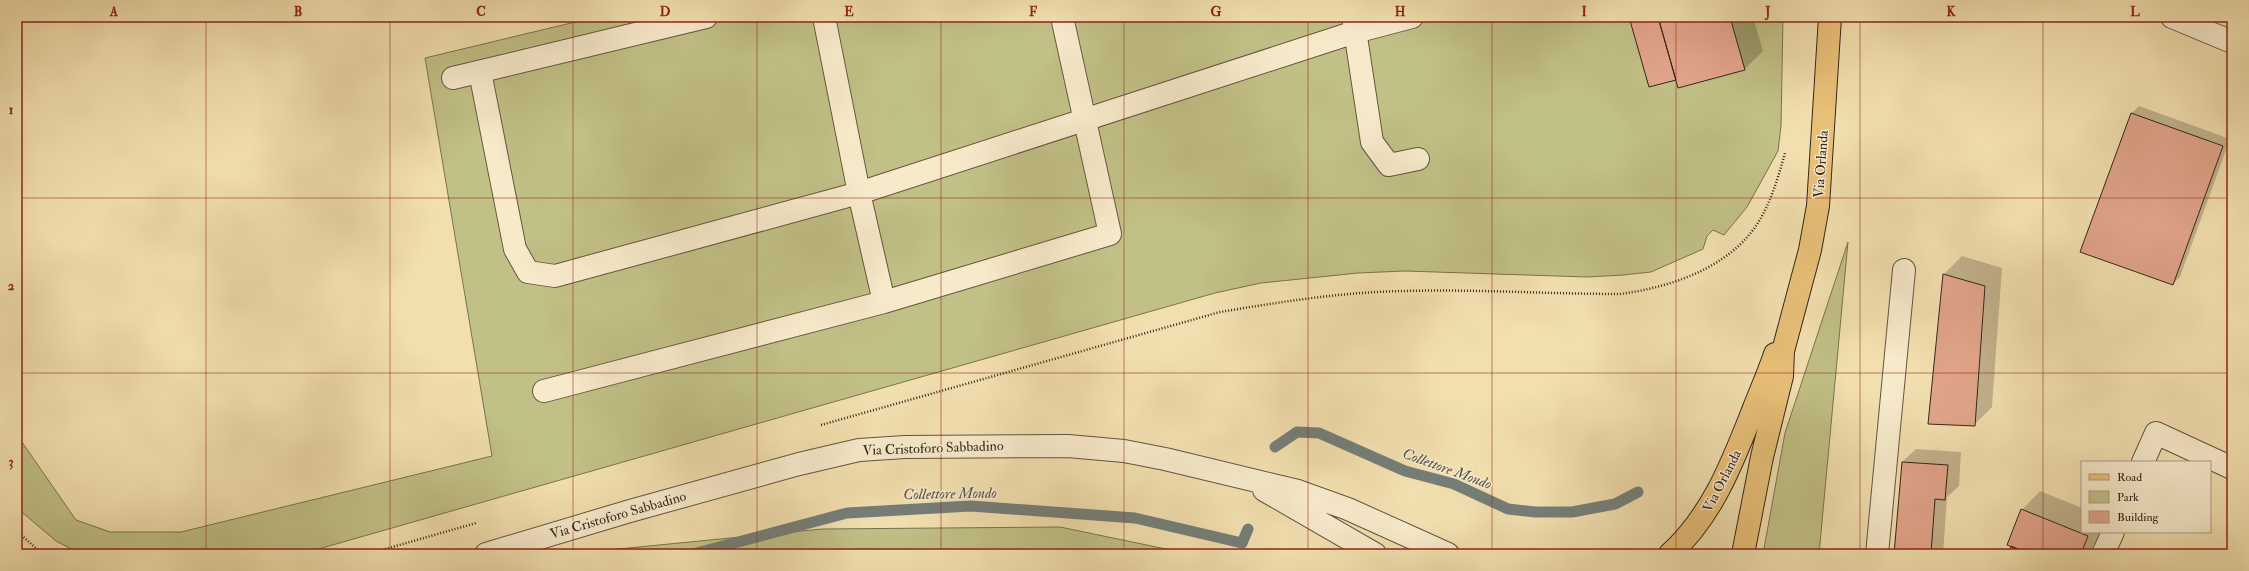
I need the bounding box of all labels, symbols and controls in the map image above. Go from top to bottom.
text: A [109,4,119,20]
text: B [294,4,302,20]
text: C [476,4,486,20]
text: D [660,4,671,20]
text: E [844,4,854,20]
text: F [1029,4,1038,20]
text: G [1211,4,1222,20]
text: H [1395,4,1406,20]
text: I [1581,4,1587,20]
text: J [1764,4,1771,21]
text: K [1946,4,1956,20]
text: L [2130,4,2140,20]
text: 1 [9,102,14,118]
street label: Via Orlanda [1810,129,1832,199]
text: 2 [8,278,15,294]
street label: Via Cristoforo Sabbadino [862,437,1004,459]
water label: Collettore Mondo [1400,444,1494,494]
street label: Via Orlanda [1699,447,1745,515]
text: 3 [9,454,14,470]
legend [2081,461,2211,533]
text: Road [2117,470,2142,485]
water label: Collettore Mondo [903,484,997,504]
street label: Via Cristoforo Sabbadino [548,487,688,543]
text: Park [2117,490,2139,505]
text: Building [2117,510,2160,525]

